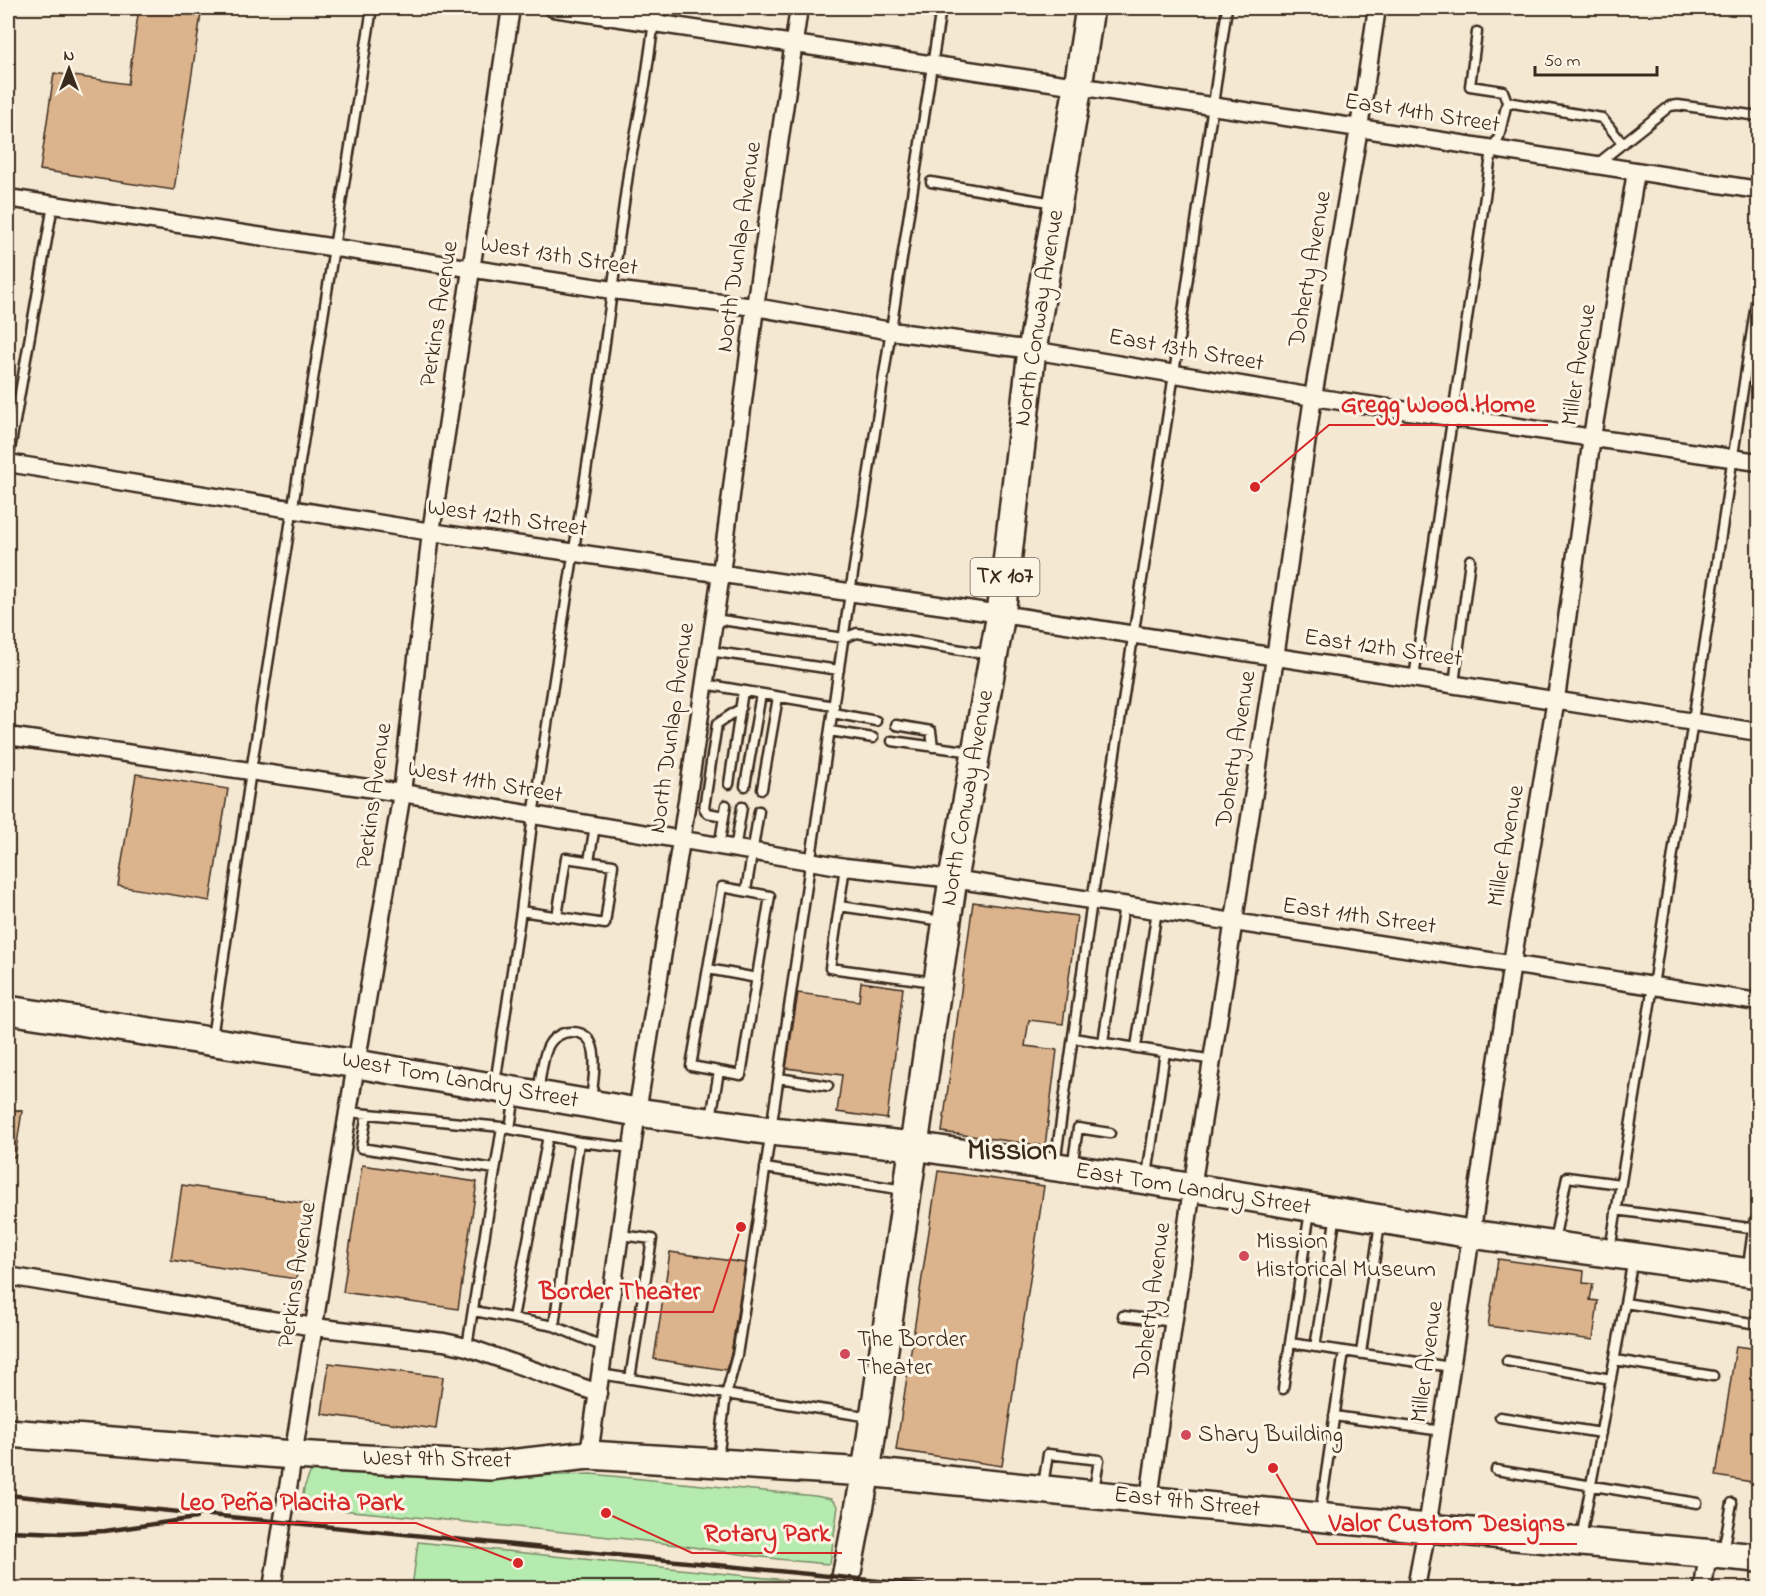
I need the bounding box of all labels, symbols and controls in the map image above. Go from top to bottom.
north arrow [39,39,99,99]
scale bar [1535,39,1656,77]
text: N [64,44,75,68]
text: 50 m [1544,49,1581,75]
street label: East 14th Street [1342,84,1502,144]
street label: North Dunlap Avenue [708,139,772,355]
street label: Doherty Avenue [1280,188,1343,351]
street label: North Conway Avenue [1006,207,1075,429]
street label: West 13th Street [478,227,640,287]
street label: Perkins Avenue [411,238,469,389]
street label: Miller Avenue [1553,301,1607,428]
street label: East 13th Street [1106,320,1266,382]
callout: Gregg Wood Home [1329,381,1548,425]
text: Gregg Wood Home [1341,387,1537,426]
street label: West 12th Street [425,490,589,548]
road number: TX 107 [970,558,1040,596]
street label: North Dunlap Avenue [641,620,705,836]
street label: East 12th Street [1302,621,1464,677]
street label: Doherty Avenue [1207,668,1268,831]
street label: North Conway Avenue [932,687,1005,909]
street label: Perkins Avenue [347,720,403,871]
street label: West 11th Street [405,752,565,814]
street label: Miller Avenue [1479,782,1535,910]
street label: East 11th Street [1280,889,1438,945]
street label: West Tom Landry Street [339,1043,581,1120]
district label: Mission [967,1130,1057,1174]
street label: East Tom Landry Street [1073,1154,1313,1227]
street label: Perkins Avenue [269,1199,327,1350]
street label: Doherty Avenue [1125,1220,1182,1383]
place label: Mission Historical Museum [1256,1225,1436,1288]
marker: Mission Historical Museum [1237,1249,1251,1263]
callout: Border Theater [528,1268,713,1312]
text: Border Theater [538,1274,702,1312]
street label: Miller Avenue [1402,1298,1454,1425]
place label: The Border Theater [857,1323,967,1386]
marker: The Border Theater [838,1347,852,1361]
place label: Shary Building [1198,1418,1343,1454]
marker: Shary Building [1179,1428,1193,1442]
street label: West 9th Street [362,1441,512,1479]
street label: East 9th Street [1112,1478,1262,1528]
callout: Leo Peña Placita Park [168,1479,416,1523]
text: Leo Peña Placita Park [180,1485,405,1523]
callout: Valor Custom Designs [1317,1500,1577,1544]
text: Valor Custom Designs [1328,1506,1565,1545]
callout: Rotary Park [692,1509,842,1553]
text: Rotary Park [704,1516,831,1554]

